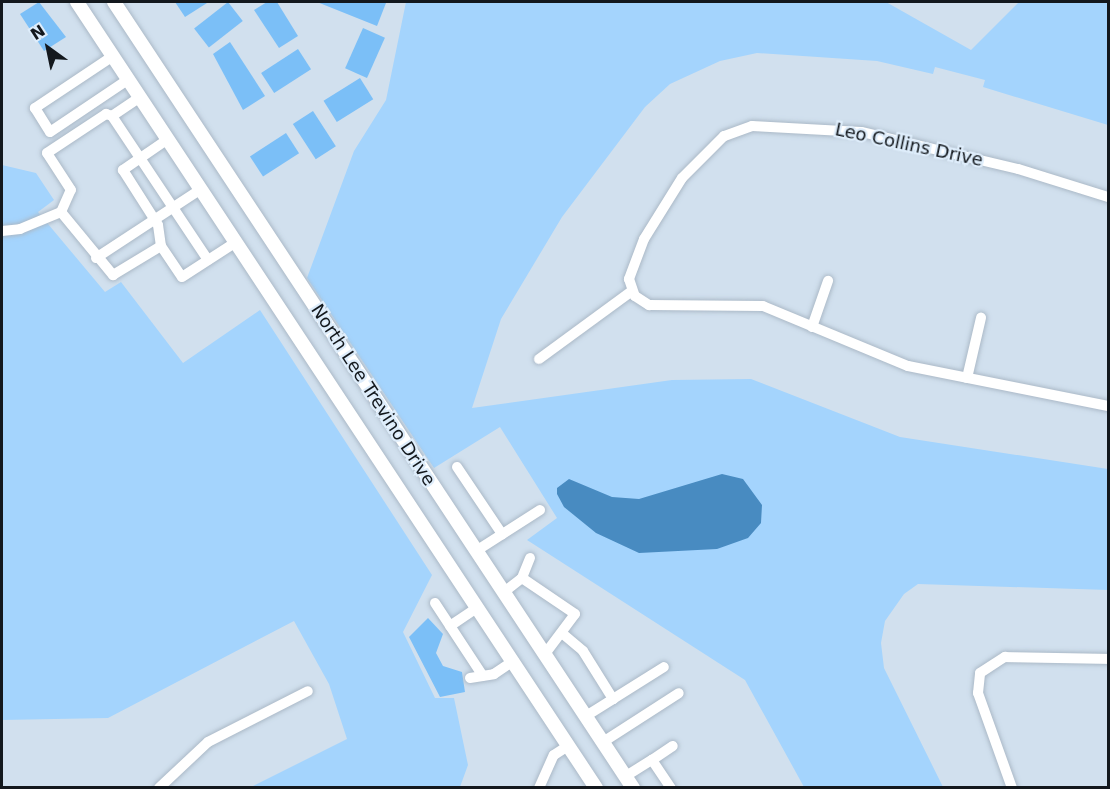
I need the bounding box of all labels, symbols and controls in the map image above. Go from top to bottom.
north arrow [18,18,78,78]
text: N [27,21,49,44]
street label: Leo Collins Drive [833,119,985,171]
street label: North Lee Trevino Drive [306,300,440,490]

